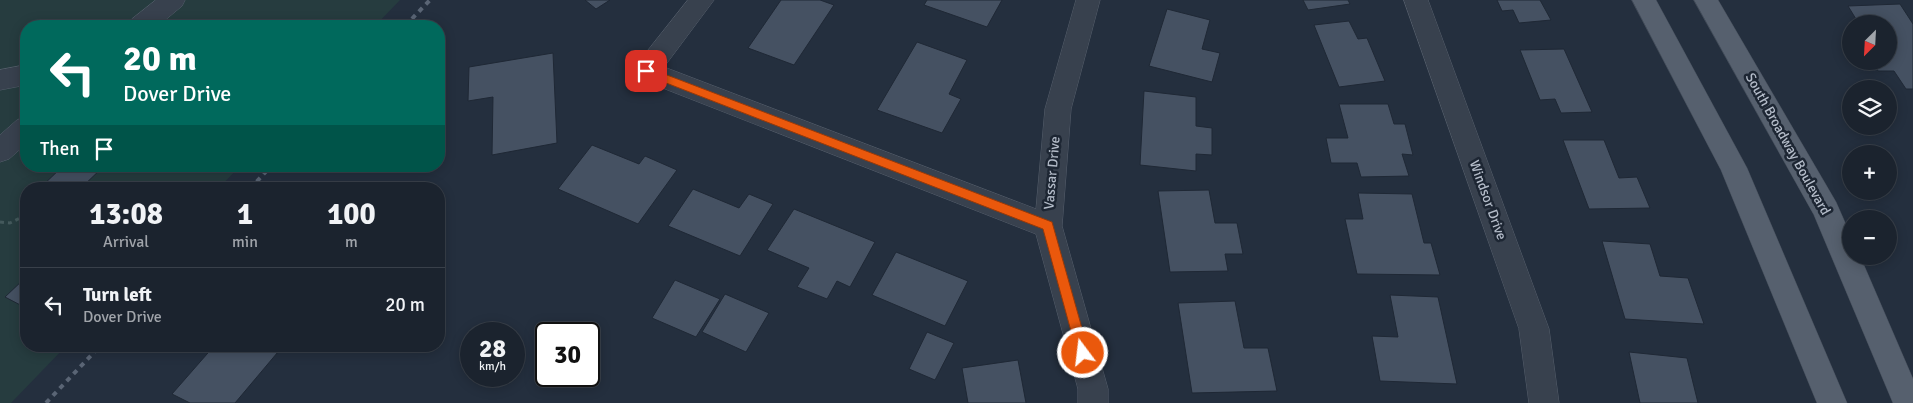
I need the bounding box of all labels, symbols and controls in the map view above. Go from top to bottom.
north arrow [1842,15,1898,70]
map controls [1842,15,1897,265]
text: 20 m [123,37,197,80]
icon: left [40,40,105,105]
pin [625,50,667,92]
icon: arrive [632,57,660,85]
street label: South Broadway Boulevard [1742,70,1834,218]
text: Dover Drive [123,80,231,107]
button: layers [1842,80,1897,135]
icon: arrive [90,135,118,163]
street label: Vassar Drive [1040,136,1064,210]
text: Then [40,137,80,161]
button: + [1842,145,1897,200]
street label: Windsor Drive [1466,158,1510,242]
text: 13:08 [89,196,163,233]
text: 1 [237,196,253,233]
text: 100 [327,196,376,233]
button: − [1842,210,1897,265]
text: Arrival [103,232,149,252]
text: min [232,232,258,252]
text: m [345,232,358,252]
text: Turn left [83,283,152,307]
icon: left [40,291,68,319]
text: 20 m [385,293,425,317]
text: Dover Drive [83,307,162,327]
speed limit sign: 30 [535,322,600,387]
position arrow [1056,326,1108,378]
text: 28 [479,333,506,364]
text: km/h [479,359,506,374]

